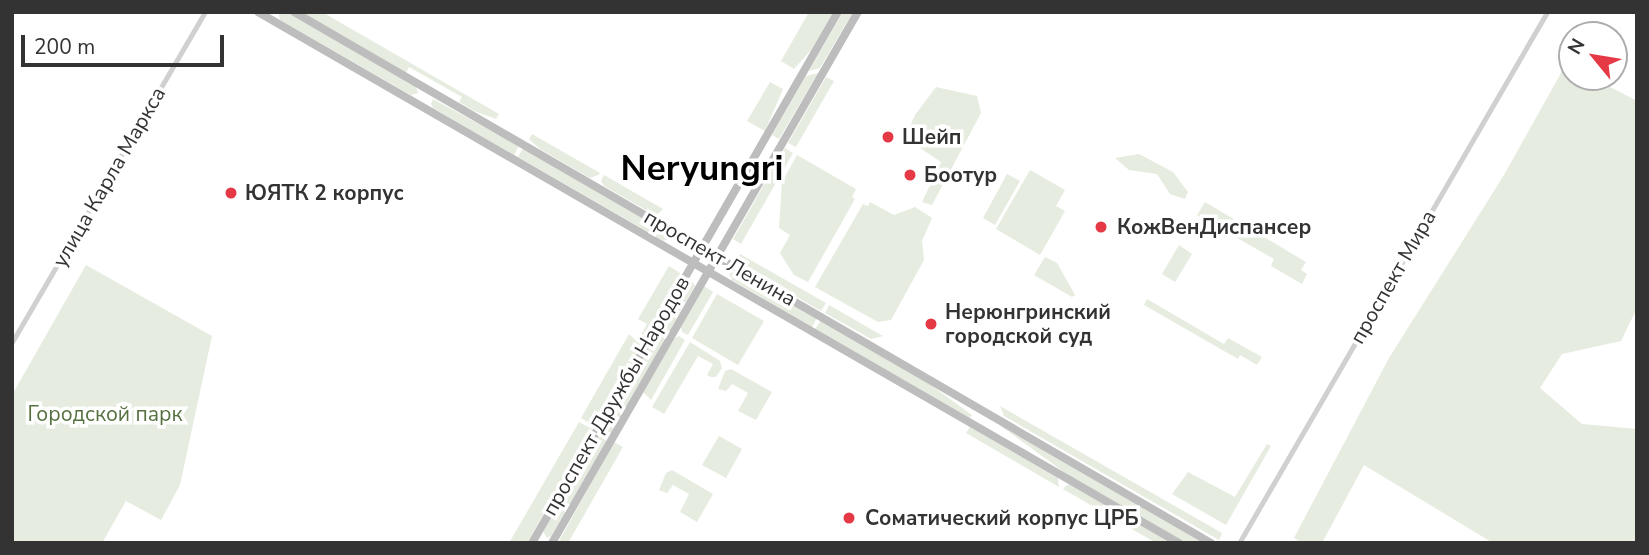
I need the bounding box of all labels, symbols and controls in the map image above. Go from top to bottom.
scale bar [24,21,228,65]
north arrow [1558,21,1628,91]
text: 200 m [34,33,95,61]
text: N [1562,34,1591,59]
street label: улица Карла Маркса [47,82,171,272]
place label: Шейп [902,124,962,150]
marker: Шейп [880,129,896,145]
district label: Neryungri [621,148,783,190]
place label: Боотур [924,162,997,188]
marker: Боотур [902,167,918,183]
place label: ЮЯТК 2 корпус [245,180,404,206]
marker: ЮЯТК 2 корпус [223,185,239,201]
street label: проспект Ленина [640,204,800,312]
street label: проспект Мира [1345,206,1441,348]
place label: КожВенДиспансер [1117,214,1311,240]
marker: КожВенДиспансер [1091,217,1111,237]
street label: проспект Дружбы Народов [537,272,695,520]
place label: Нерюнгринский городской суд [945,299,1111,349]
marker: Нерюнгринский городской суд [923,316,939,332]
park label: Городской парк [27,401,183,427]
place label: Соматический корпус ЦРБ [865,505,1139,531]
marker: Соматический корпус ЦРБ [839,508,859,528]

